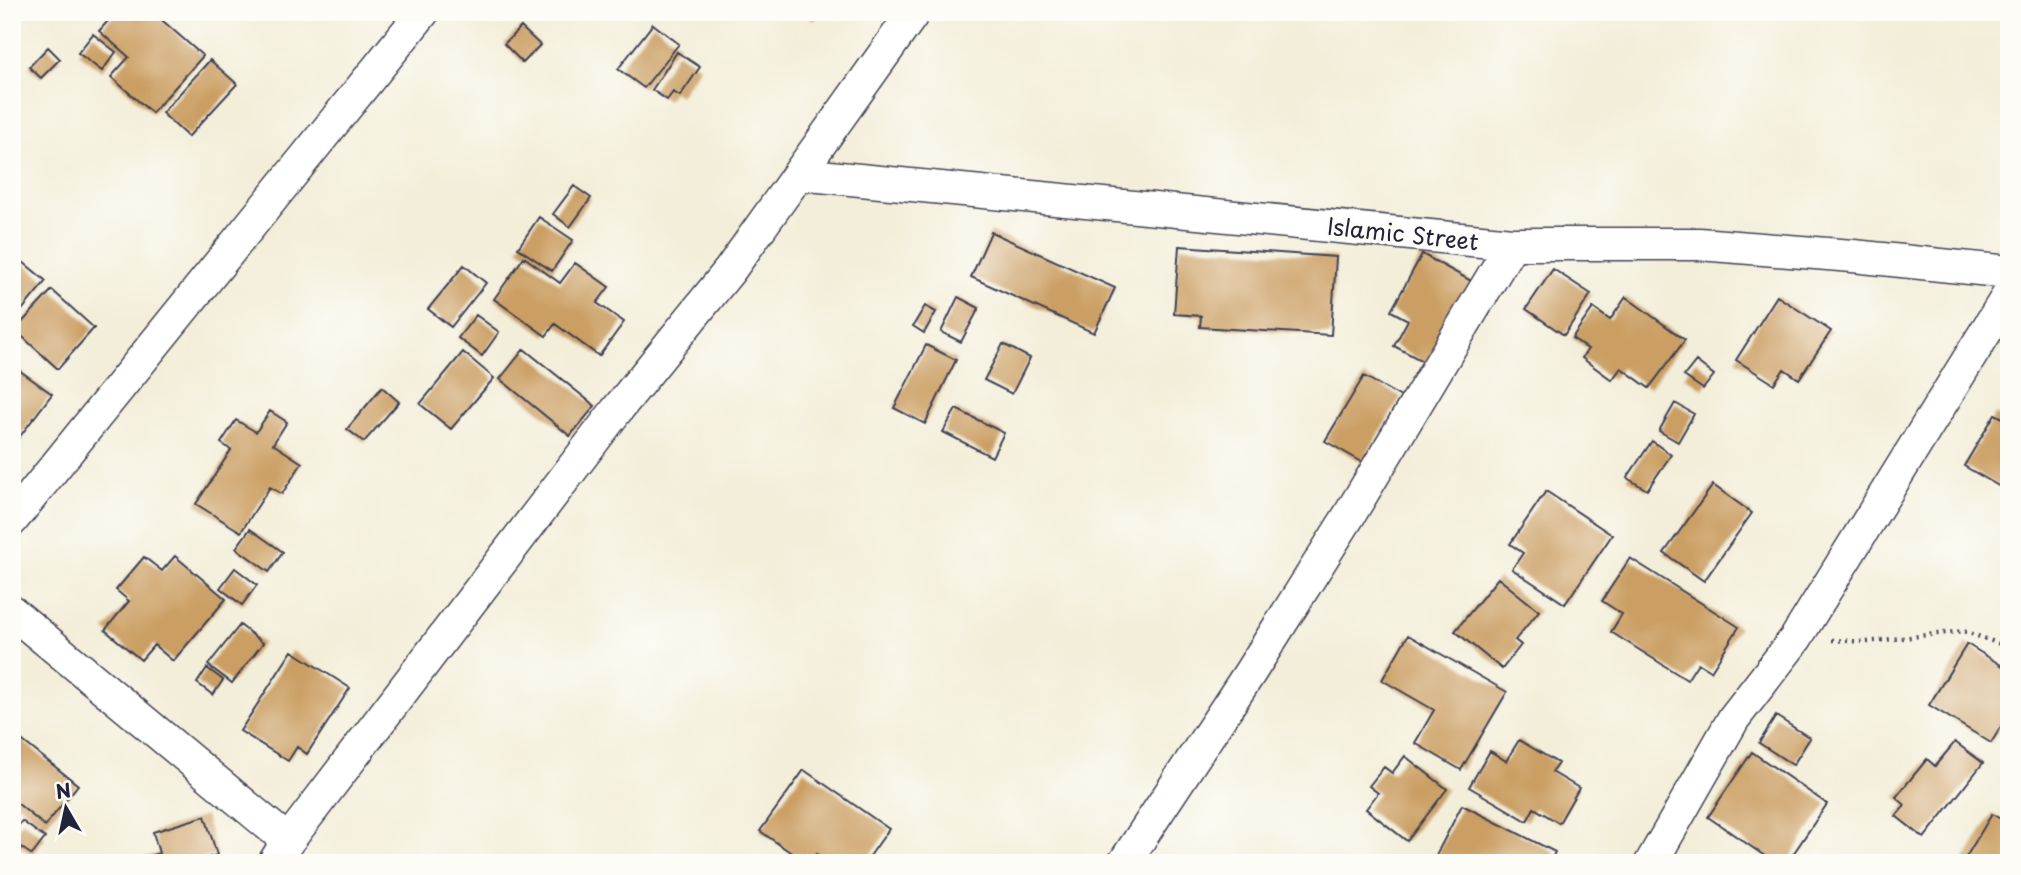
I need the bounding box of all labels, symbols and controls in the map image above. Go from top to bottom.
street label: Islamic Street [1326,208,1480,258]
north arrow [32,774,102,844]
text: N [54,775,73,805]

